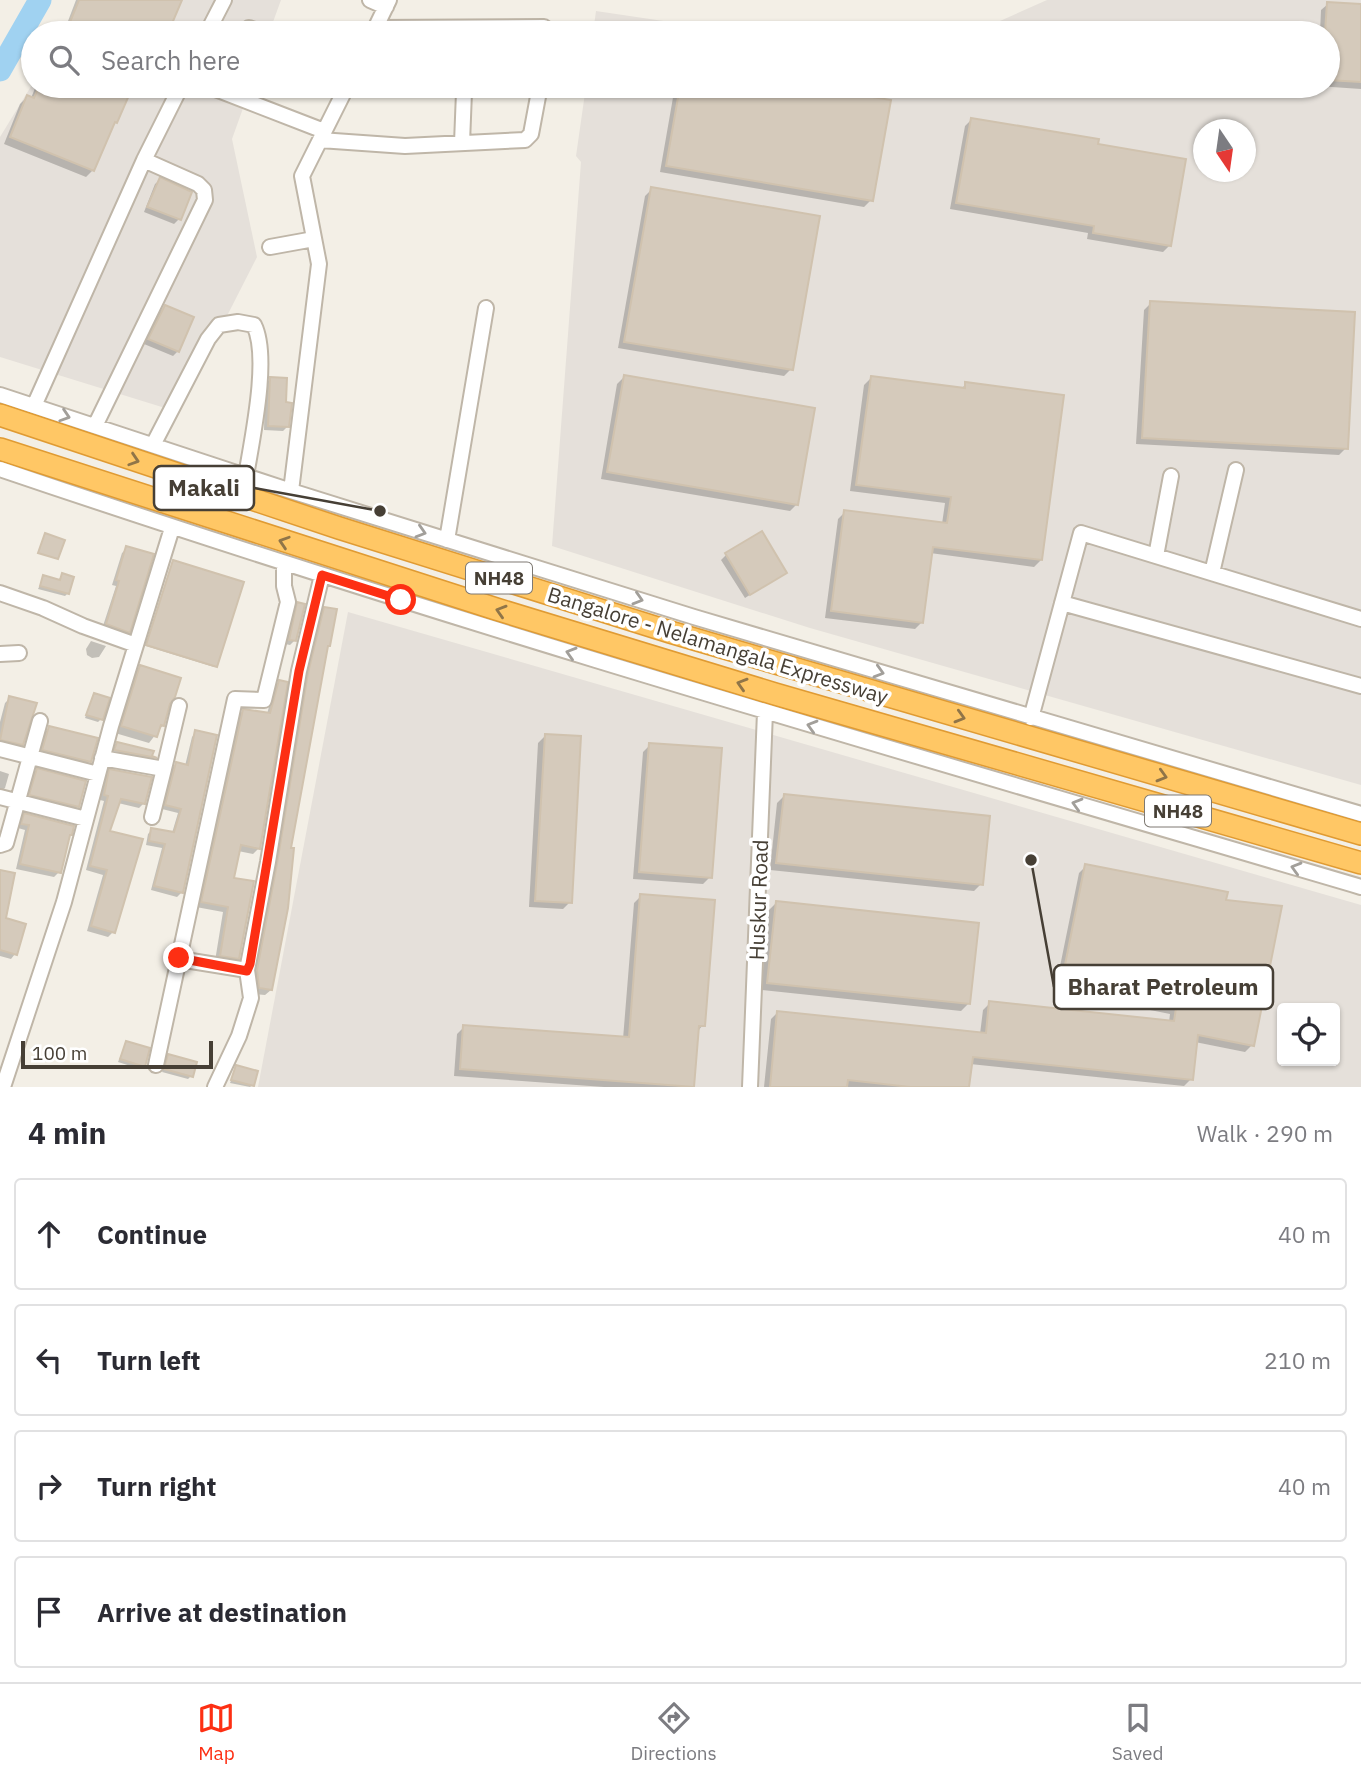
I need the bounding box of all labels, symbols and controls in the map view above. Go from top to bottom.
search box [21,21,1340,98]
icon: search [45,41,83,79]
text: Search here [101,43,240,77]
north arrow [1193,119,1256,182]
one-way arrow [58,408,70,422]
one-way arrow [128,452,140,466]
callout: Makali [154,466,254,510]
text: Makali [168,472,240,502]
one-way arrow [415,523,427,538]
one-way arrow [279,535,291,550]
road number: NH48 [466,562,532,594]
street label: Bangalore - Nelamangala Expressway [544,580,892,710]
route start [385,584,416,615]
one-way arrow [632,591,644,606]
one-way arrow [495,604,507,619]
one-way arrow [565,647,577,661]
one-way arrow [873,664,885,679]
one-way arrow [736,678,749,692]
one-way arrow [953,709,965,724]
one-way arrow [806,719,818,734]
one-way arrow [1156,768,1168,783]
road number: NH48 [1145,796,1211,826]
one-way arrow [1071,797,1083,812]
street label: Huskur Road [742,839,774,961]
one-way arrow [1290,861,1302,876]
route end [163,942,194,973]
callout: Bharat Petroleum [1054,965,1273,1009]
text: Bharat Petroleum [1068,971,1258,1001]
map controls [1277,1003,1340,1066]
button: locate [1277,1003,1340,1066]
scale bar [21,1038,214,1070]
text: 100 m [32,1041,87,1065]
text: 4 min [28,1113,106,1152]
text: Walk · 290 m [1197,1118,1333,1148]
icon: ahead [30,1215,68,1253]
text: Continue [97,1217,207,1251]
text: 40 m [1278,1219,1331,1249]
icon: left [30,1341,68,1379]
text: Turn left [97,1343,200,1377]
text: 210 m [1264,1345,1331,1375]
icon: right [30,1467,68,1505]
text: Turn right [97,1469,216,1503]
text: 40 m [1278,1471,1331,1501]
icon: arrive [30,1593,68,1631]
text: Arrive at destination [97,1595,347,1629]
tab: Map [197,1699,235,1765]
tab: Directions [630,1699,717,1765]
tab: Saved [1112,1699,1164,1765]

